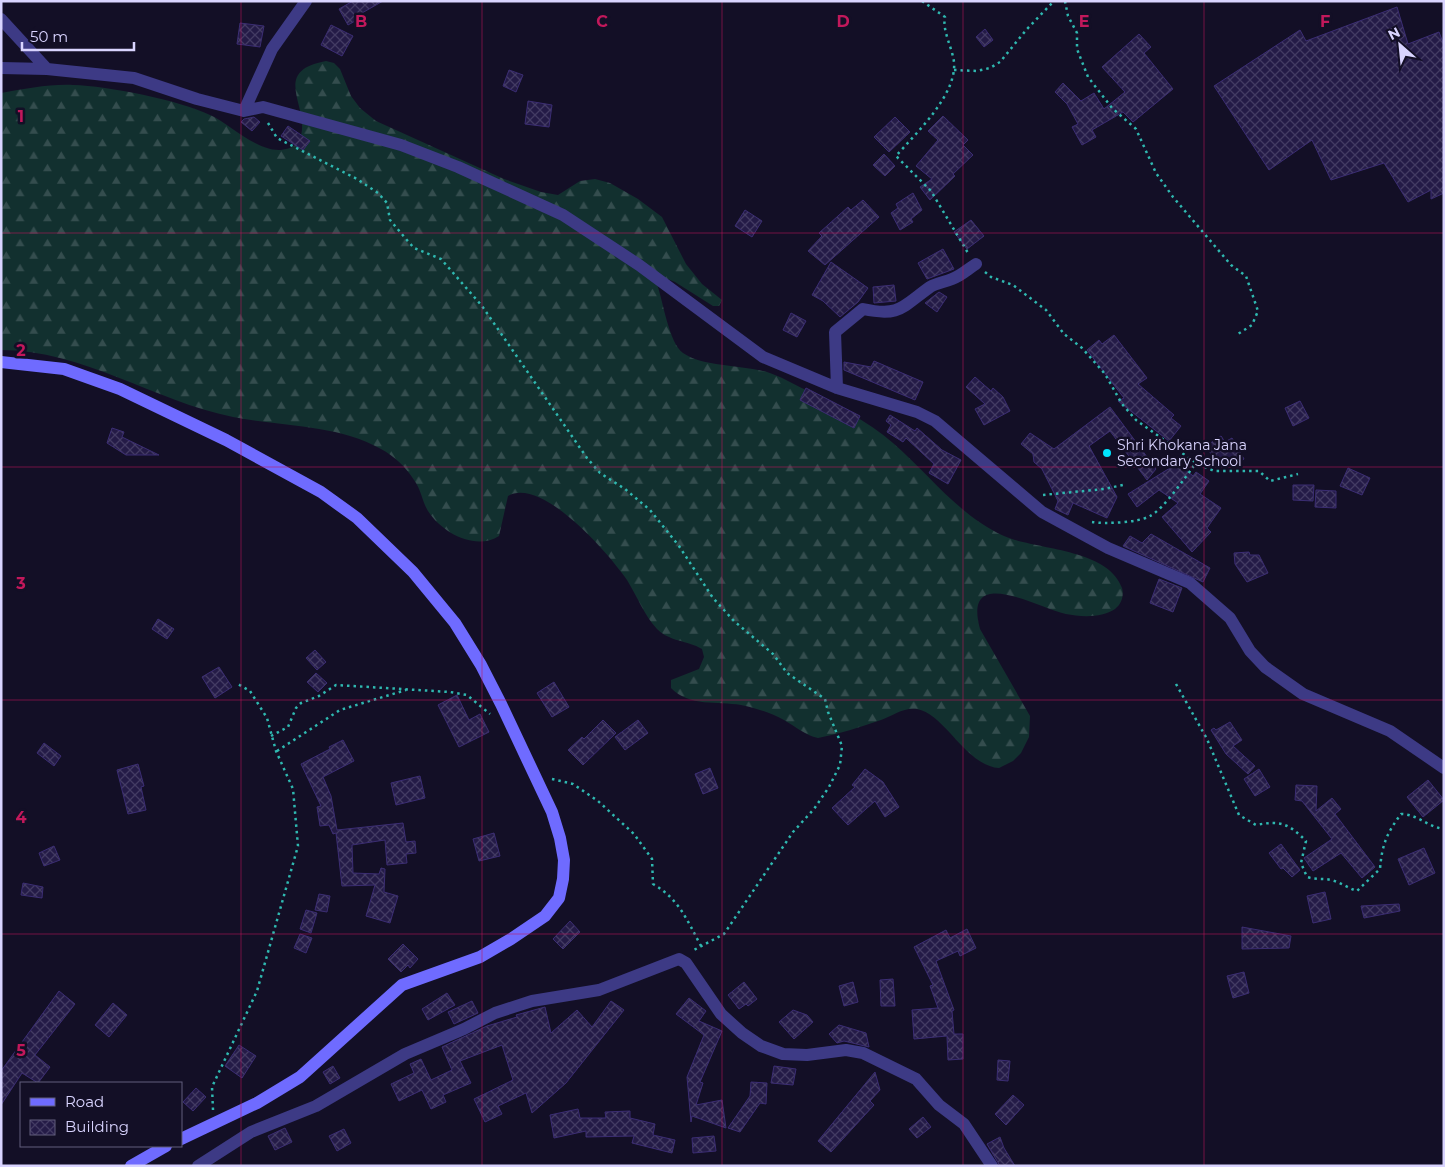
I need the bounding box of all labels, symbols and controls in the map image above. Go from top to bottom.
text: B [355,12,367,31]
text: C [596,12,608,31]
text: D [836,12,850,31]
text: E [1079,12,1089,31]
text: F [1320,12,1330,31]
scale bar [22,20,135,52]
north arrow [1375,20,1425,70]
text: N [1385,23,1403,44]
text: 50 m [30,27,68,46]
text: 1 [18,107,24,126]
text: 2 [16,341,26,360]
place label: Shri Khokana Jana Secondary School [1117,436,1247,470]
marker: Shri Khokana Jana Secondary School [1101,447,1113,459]
text: 3 [15,574,26,593]
text: 4 [15,808,27,827]
text: 5 [16,1041,26,1060]
legend [20,1082,182,1147]
text: Road [65,1092,104,1111]
text: Building [65,1117,129,1136]

